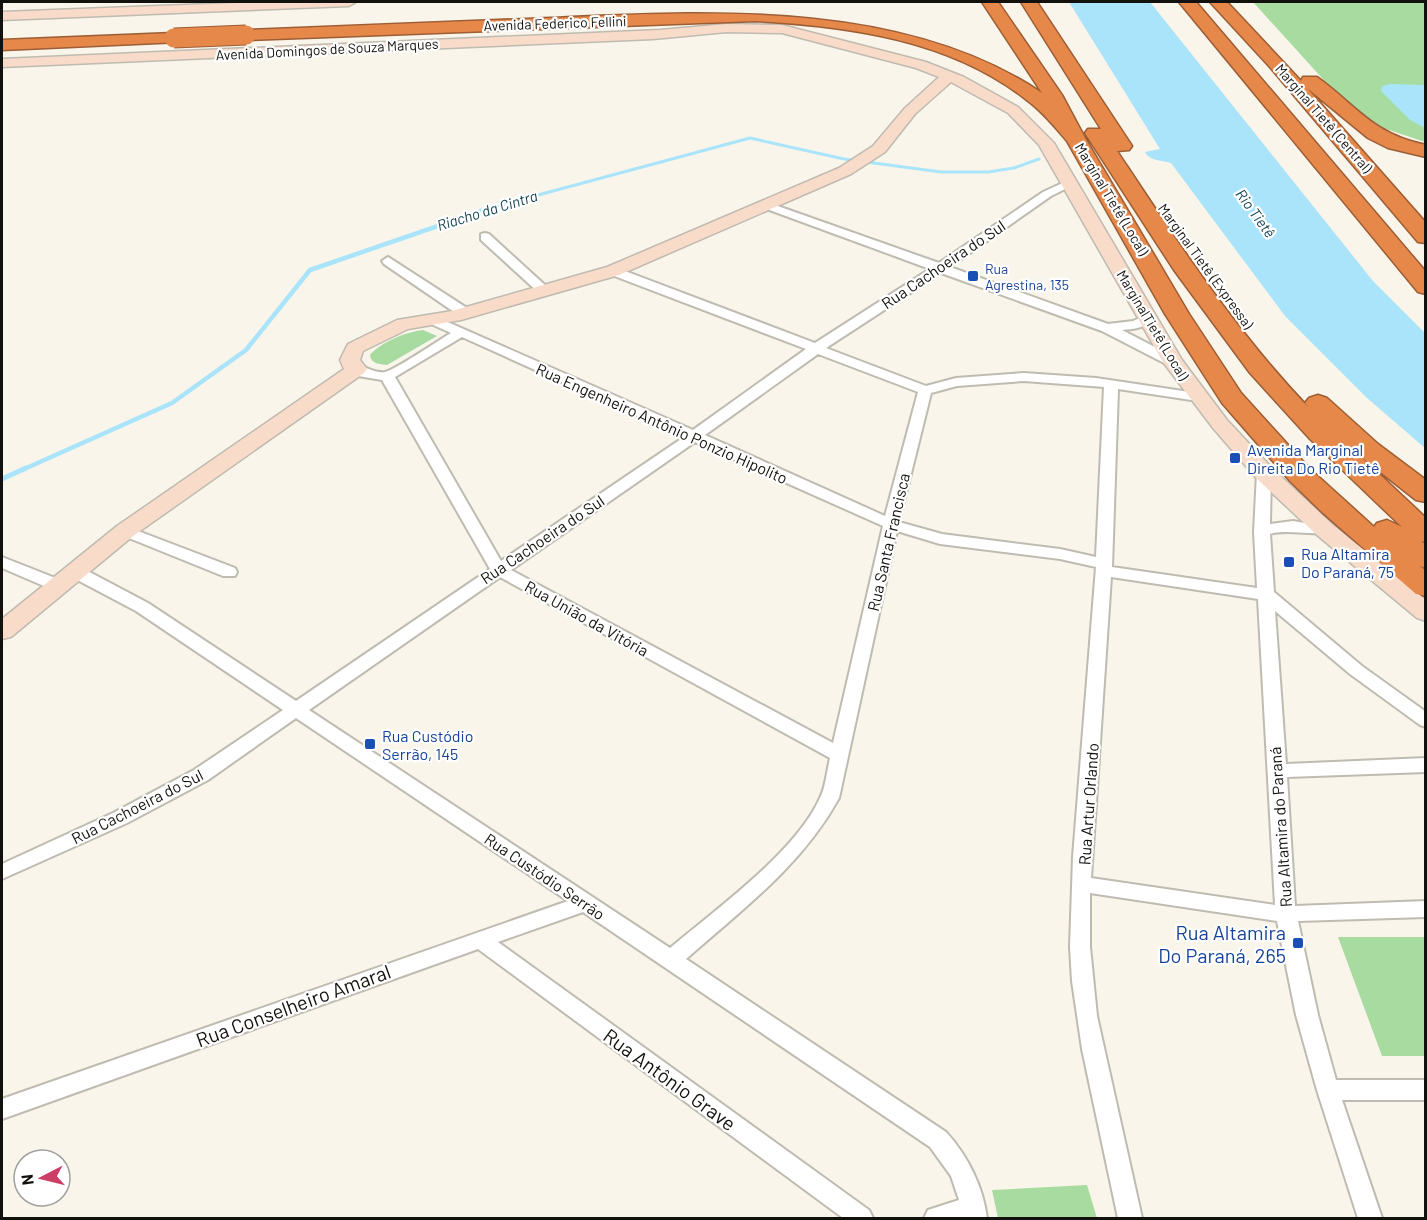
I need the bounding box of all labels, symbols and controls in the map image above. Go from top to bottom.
street label: Avenida Federico Fellini [483,12,627,34]
street label: Avenida Domingos de Souza Marques [215,35,439,63]
street label: Marginal Tietê (Central) [1272,60,1376,176]
street label: Marginal Tietê (Local) [1072,140,1152,259]
water label: Rio Tietê [1232,185,1280,241]
water label: Riacho da Cintra [435,186,540,234]
street label: Marginal Tietê (Expressa) [1155,200,1257,332]
street label: Rua Cachoeira do Sul [878,216,1008,312]
place label: Rua Agrestina, 135 [985,260,1069,293]
street label: MarginalTietê (Local) [1113,267,1193,383]
marker: Rua Agrestina, 135 [966,269,980,283]
street label: Rua Engenheiro Antônio Ponzio Hipolito [533,359,791,487]
place label: Avenida Marginal Direita Do Rio Tietê [1247,440,1380,477]
marker: Avenida Marginal Direita Do Rio Tietê [1228,451,1242,465]
street label: Rua Santa Francisca [863,471,913,613]
street label: Rua Cachoeira do Sul [477,491,607,587]
place label: Rua Altamira Do Paraná, 75 [1301,544,1394,581]
marker: Rua Altamira Do Paraná, 75 [1282,555,1296,569]
street label: Rua União da Vitória [522,576,652,660]
place label: Rua Custódio Serrão, 145 [382,726,473,763]
marker: Rua Custódio Serrão, 145 [363,737,377,751]
street label: Rua Artur Orlando [1074,742,1102,866]
street label: Rua Altamira do Paraná [1265,746,1295,908]
street label: Rua Cachoeira do Sul [68,765,206,847]
street label: Rua Custódio Serrão [481,829,609,923]
place label: Rua Altamira Do Paraná, 265 [1158,920,1286,967]
marker: Rua Altamira Do Paraná, 265 [1291,936,1305,950]
street label: Rua Conselheiro Amaral [192,959,394,1051]
street label: Rua Antônio Grave [599,1023,741,1135]
north arrow [12,1148,72,1208]
text: N [17,1173,37,1186]

